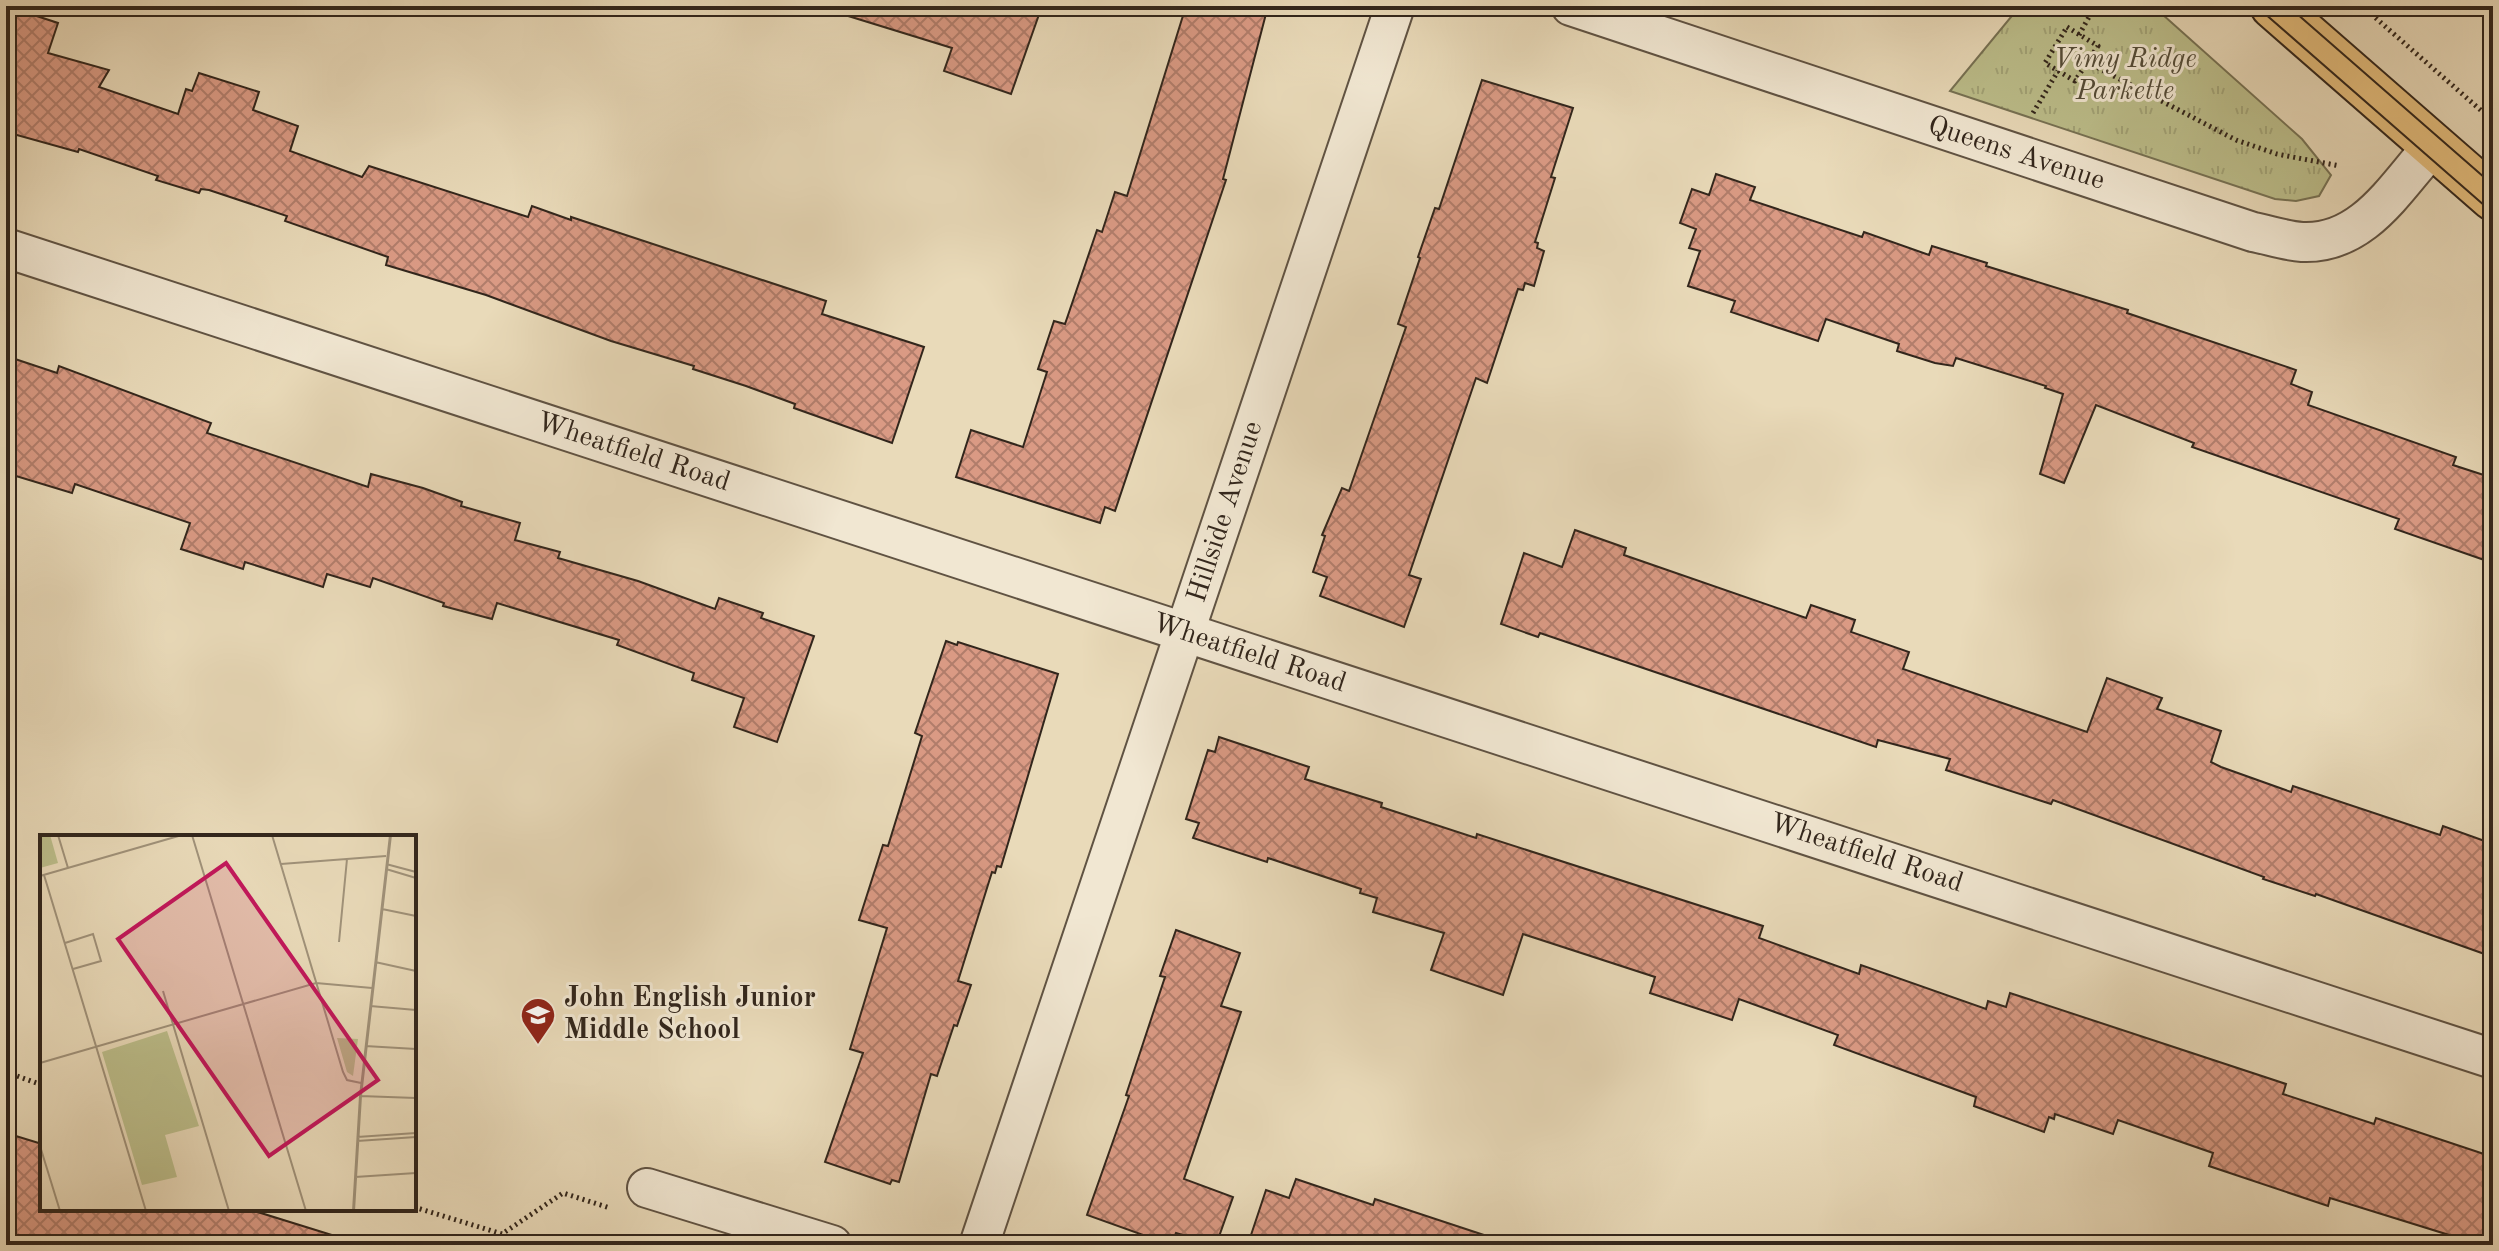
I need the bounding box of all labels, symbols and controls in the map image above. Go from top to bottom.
park label: Vimy Ridge Parkette [2053,46,2197,106]
street label: Queens Avenue [1924,112,2108,196]
street label: Wheatfield Road [533,409,733,497]
street label: Hillside Avenue [1184,418,1268,606]
street label: Wheatfield Road [1149,610,1349,698]
street label: Wheatfield Road [1766,810,1966,898]
inset map [40,835,416,1211]
place label: John English Junior Middle School [564,985,816,1045]
school or university icon: John English Junior Middle School [519,996,557,1046]

